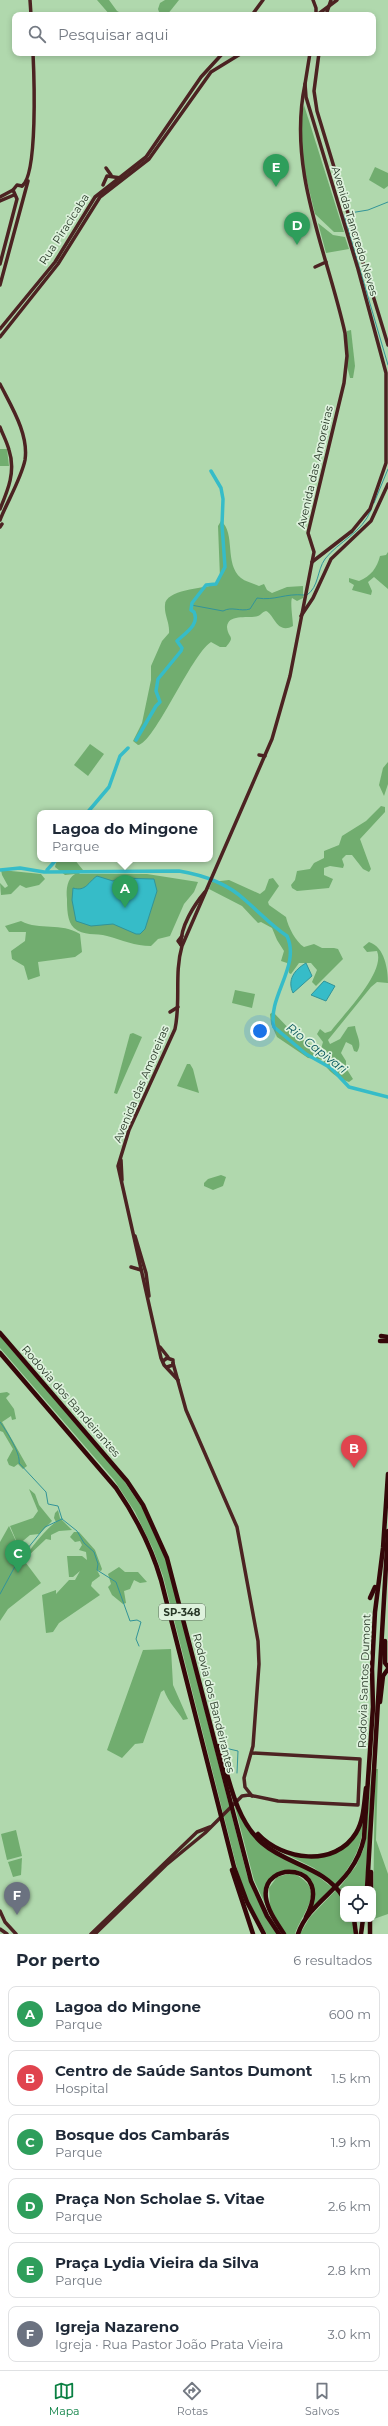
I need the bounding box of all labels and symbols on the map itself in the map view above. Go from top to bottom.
pin: E [263,154,289,187]
street label: Avenida Tancredo Neves [329,164,382,298]
street label: Rua Piracicaba [36,191,92,267]
pin: D [284,212,310,245]
street label: Avenida das Amoreiras [294,404,336,530]
pin: A [112,875,138,908]
water label: Rio Capivari [284,1020,351,1077]
your location [250,1021,270,1041]
street label: Avenida das Amoreiras [110,1023,172,1145]
street label: Rodovia dos Bandeirantes [19,1342,124,1460]
pin: B [341,1435,367,1468]
pin: C [5,1540,31,1573]
road number: SP-348 [159,1604,205,1620]
street label: Rodovia Santos Dumont [355,1613,373,1748]
street label: Rodovia dos Bandeirantes [190,1632,238,1775]
pin: F [4,1882,30,1915]

